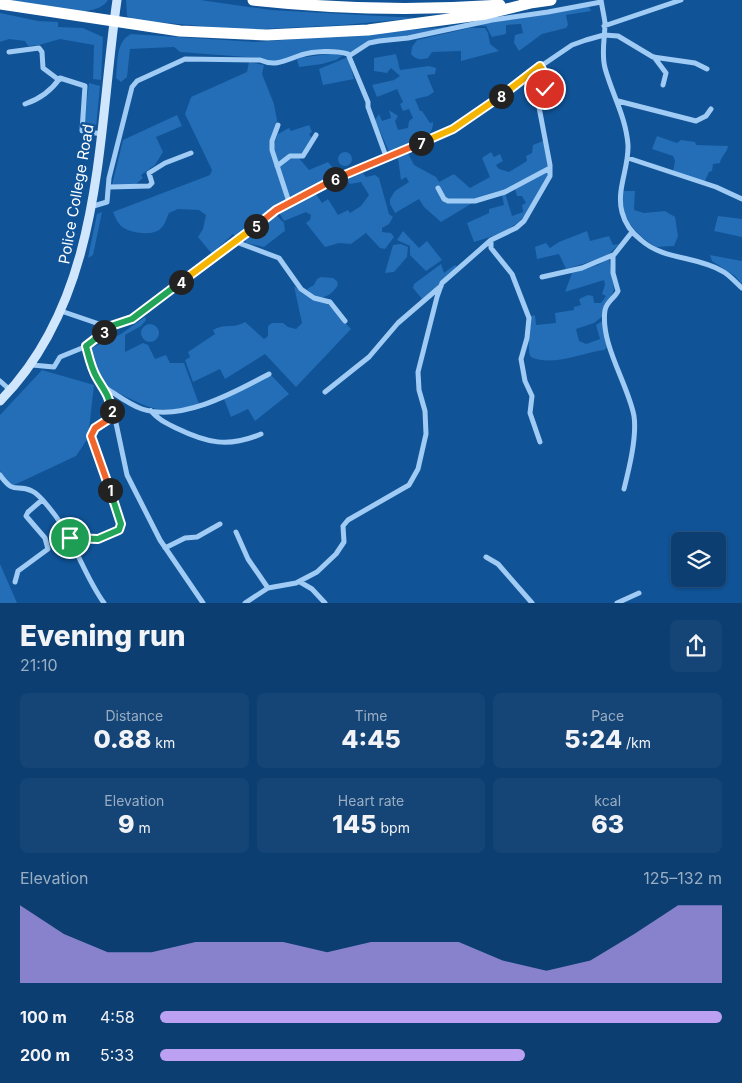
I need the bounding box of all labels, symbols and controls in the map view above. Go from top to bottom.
pin [524,68,566,110]
icon: check [531,75,559,103]
pin: 8 [488,84,514,108]
text: 8 [497,88,506,105]
street label: Police College Road [54,123,98,265]
pin: 7 [408,130,434,156]
text: 7 [417,135,426,152]
pin: 6 [322,166,348,192]
text: 6 [331,171,340,188]
pin: 5 [244,214,268,238]
text: 5 [252,218,261,235]
pin: 4 [168,270,194,294]
text: 4 [177,274,186,291]
pin: 3 [92,320,116,344]
text: 3 [100,324,109,341]
pin: 2 [100,398,124,424]
text: 2 [108,403,117,420]
pin: 1 [98,478,122,502]
text: 1 [107,482,114,499]
pin [49,517,91,559]
icon: arrive [56,524,84,552]
map controls [671,532,726,587]
button: layers [671,532,726,587]
text: Evening run [20,619,186,653]
button: share [670,620,722,672]
text: 21:10 [20,655,57,675]
text: Distance [105,707,163,724]
text: Time [355,707,387,724]
text: Pace [591,707,624,724]
text: 0.88 [93,724,151,754]
text: 4:45 [341,724,401,754]
text: 5:24 [564,724,622,754]
text: km [151,734,175,751]
text: /km [622,734,651,751]
text: Elevation [104,792,164,809]
text: Heart rate [338,792,404,809]
text: kcal [594,792,621,809]
text: 9 [118,809,135,839]
text: 145 [332,809,377,839]
text: 63 [591,809,624,839]
text: m [135,819,151,836]
text: bpm [377,819,410,836]
text: Elevation [20,868,89,888]
text: 125–132 m [643,868,722,888]
text: 100 m [20,1007,67,1027]
text: 4:58 [100,1007,135,1027]
text: 200 m [20,1045,70,1065]
text: 5:33 [100,1045,134,1065]

